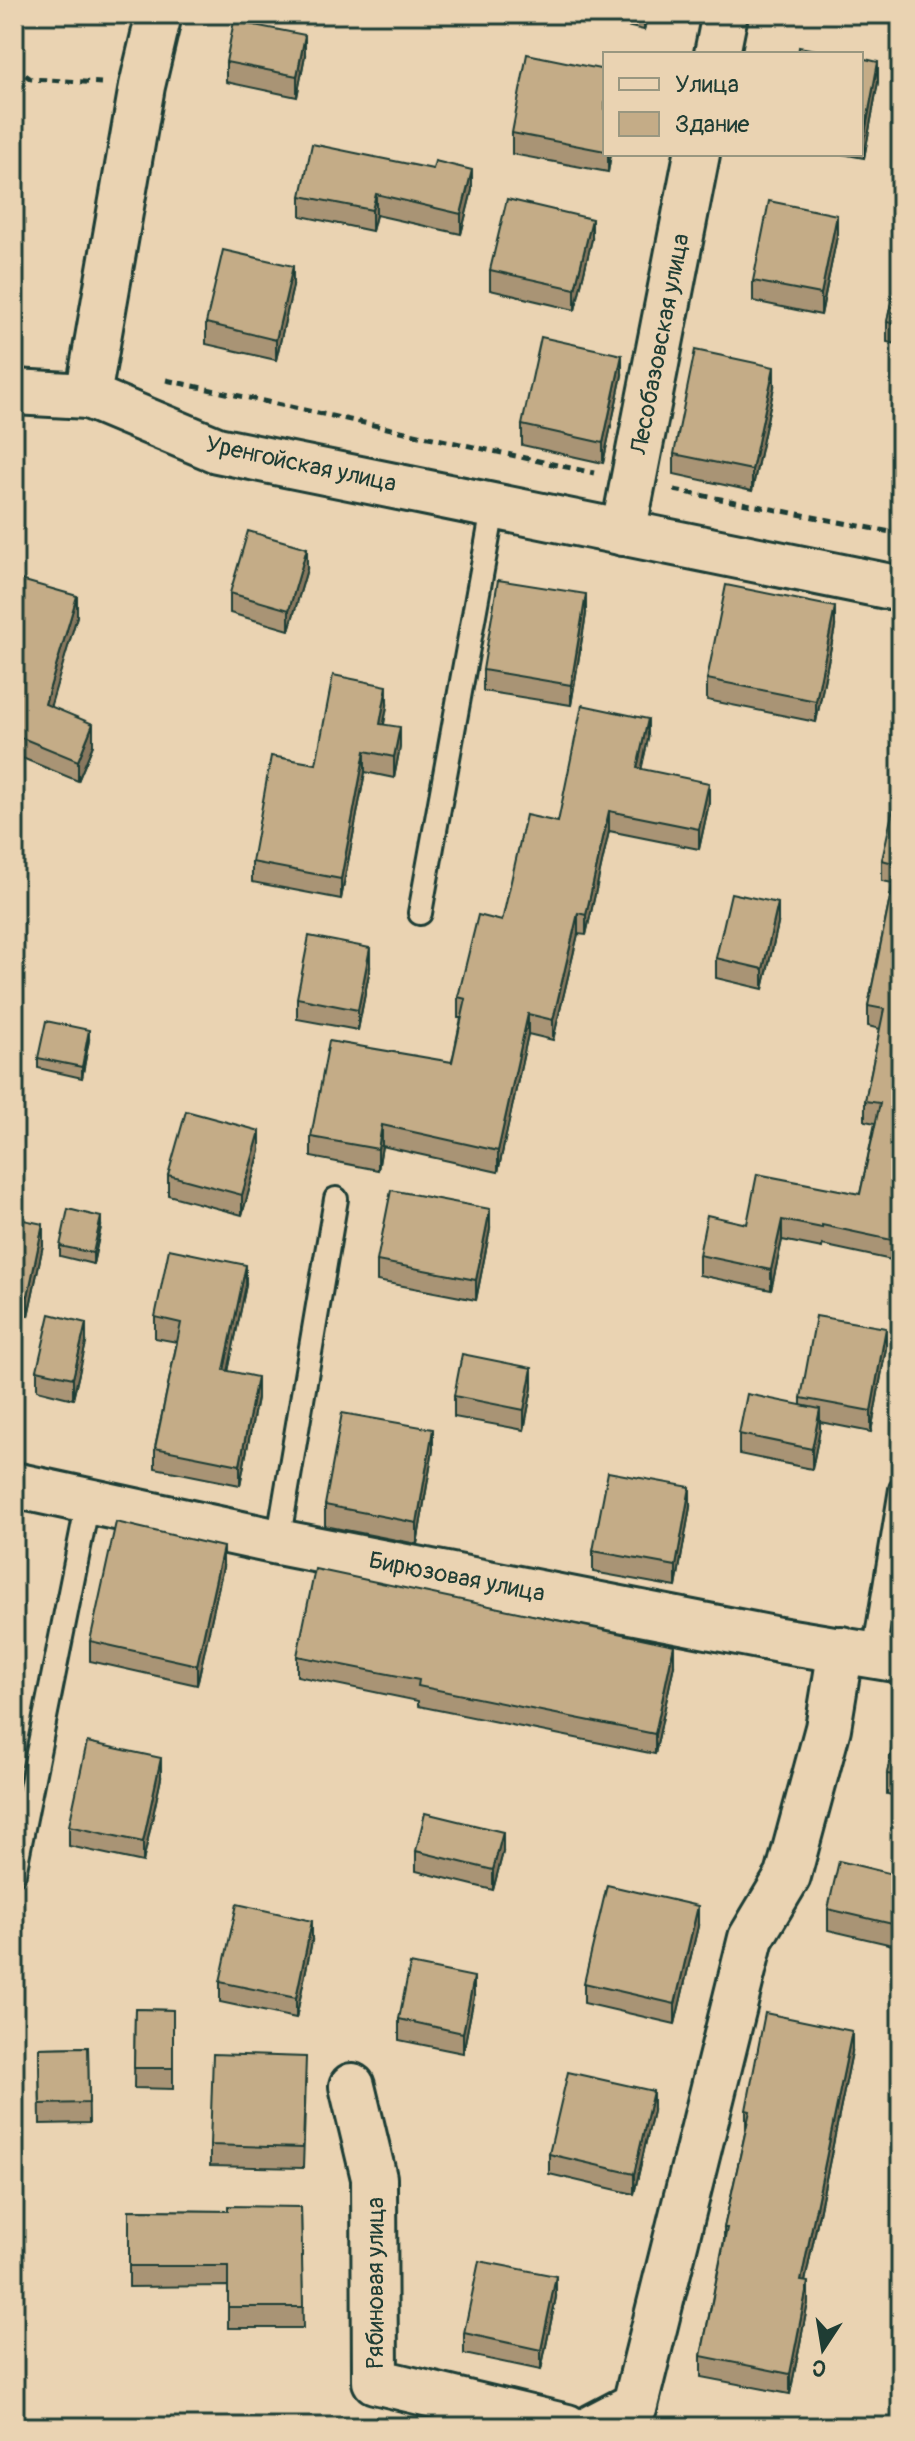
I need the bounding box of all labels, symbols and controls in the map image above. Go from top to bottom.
legend [603,52,863,156]
text: Улица [675,70,739,99]
text: Здание [675,110,750,139]
street label: Лесобазовская улица [624,231,696,458]
street label: Уренгойская улица [203,430,399,498]
street label: Бирюзовая улица [366,1546,548,1608]
street label: Рябиновая улица [361,2197,390,2369]
north arrow [783,2309,863,2389]
text: С [809,2352,829,2383]

